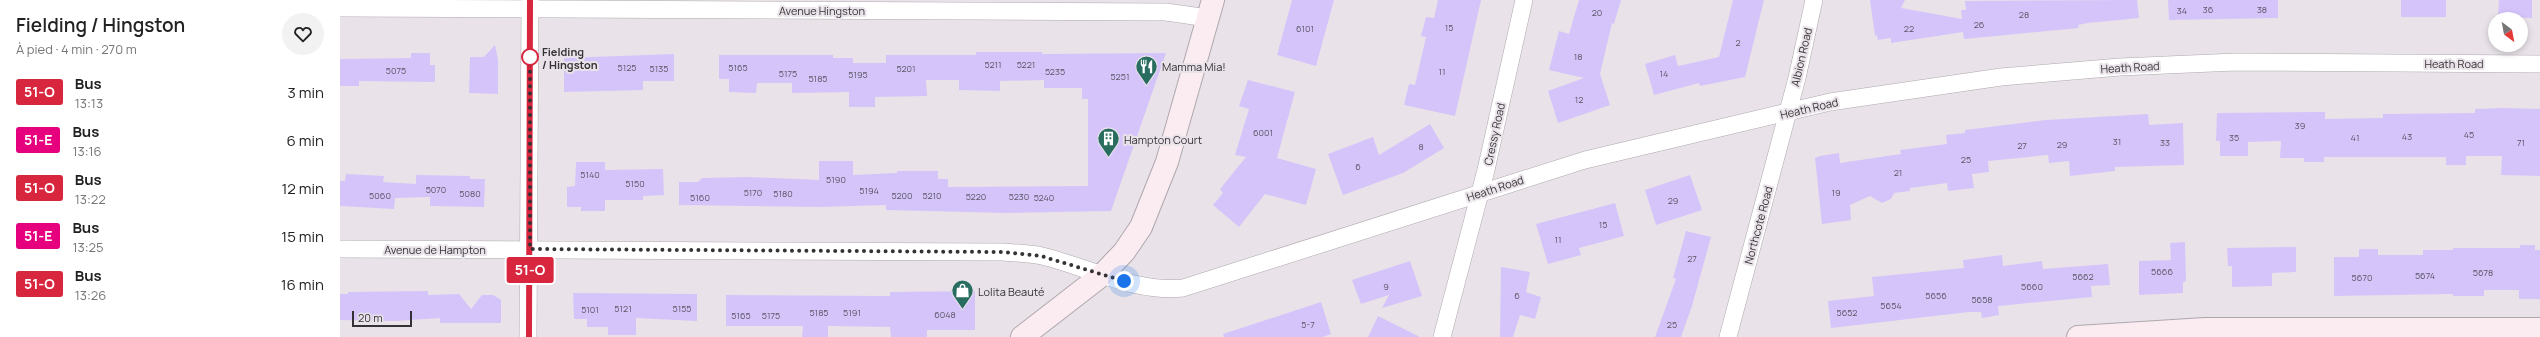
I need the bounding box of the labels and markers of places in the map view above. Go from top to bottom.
place label: Fielding / Hingston [542,44,598,72]
marker: Fielding / Hingston [521,48,539,66]
restaurant icon: Mamma Mia! [1133,53,1159,86]
place label: Mamma Mia! [1162,59,1226,74]
building icon: Hampton Court [1096,126,1122,159]
place label: Hampton Court [1124,132,1202,147]
shop icon: Lolita Beauté [950,278,976,311]
place label: Lolita Beauté [978,284,1045,299]

